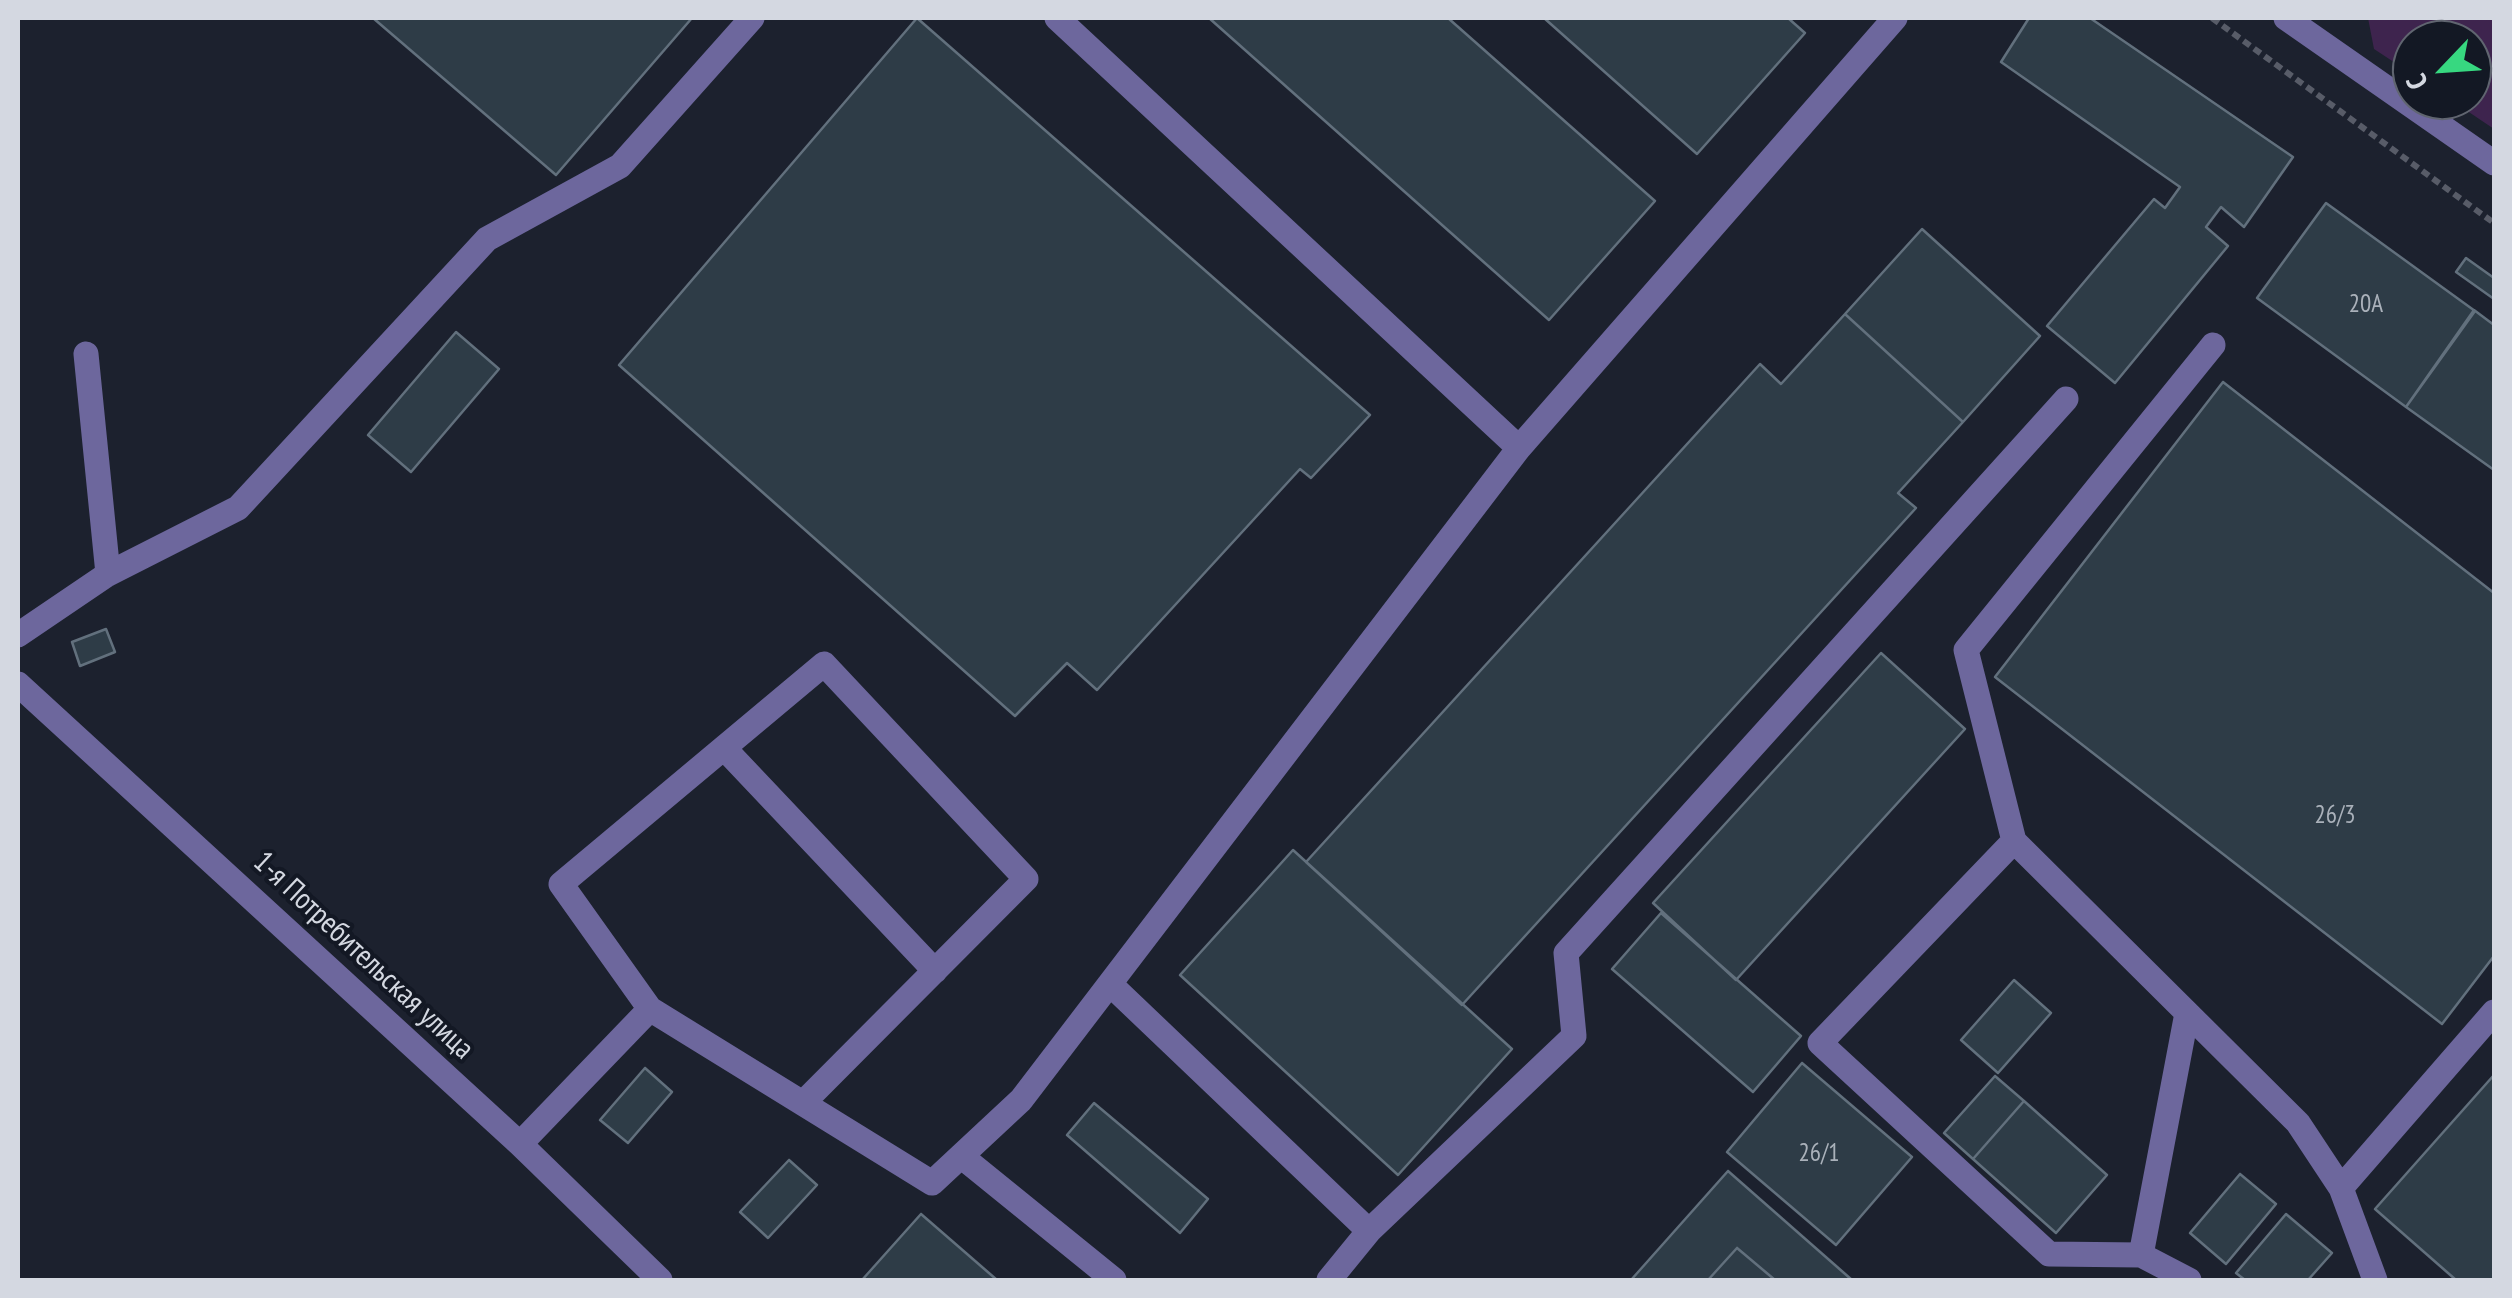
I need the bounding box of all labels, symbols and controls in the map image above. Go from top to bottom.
north arrow [2392,20,2492,120]
text: С [2397,68,2436,96]
house number: 20А [2349,290,2383,320]
house number: 26/3 [2314,801,2356,831]
street label: 1-я Потребительская улица [245,845,481,1067]
house number: 26/1 [1798,1139,1840,1169]

